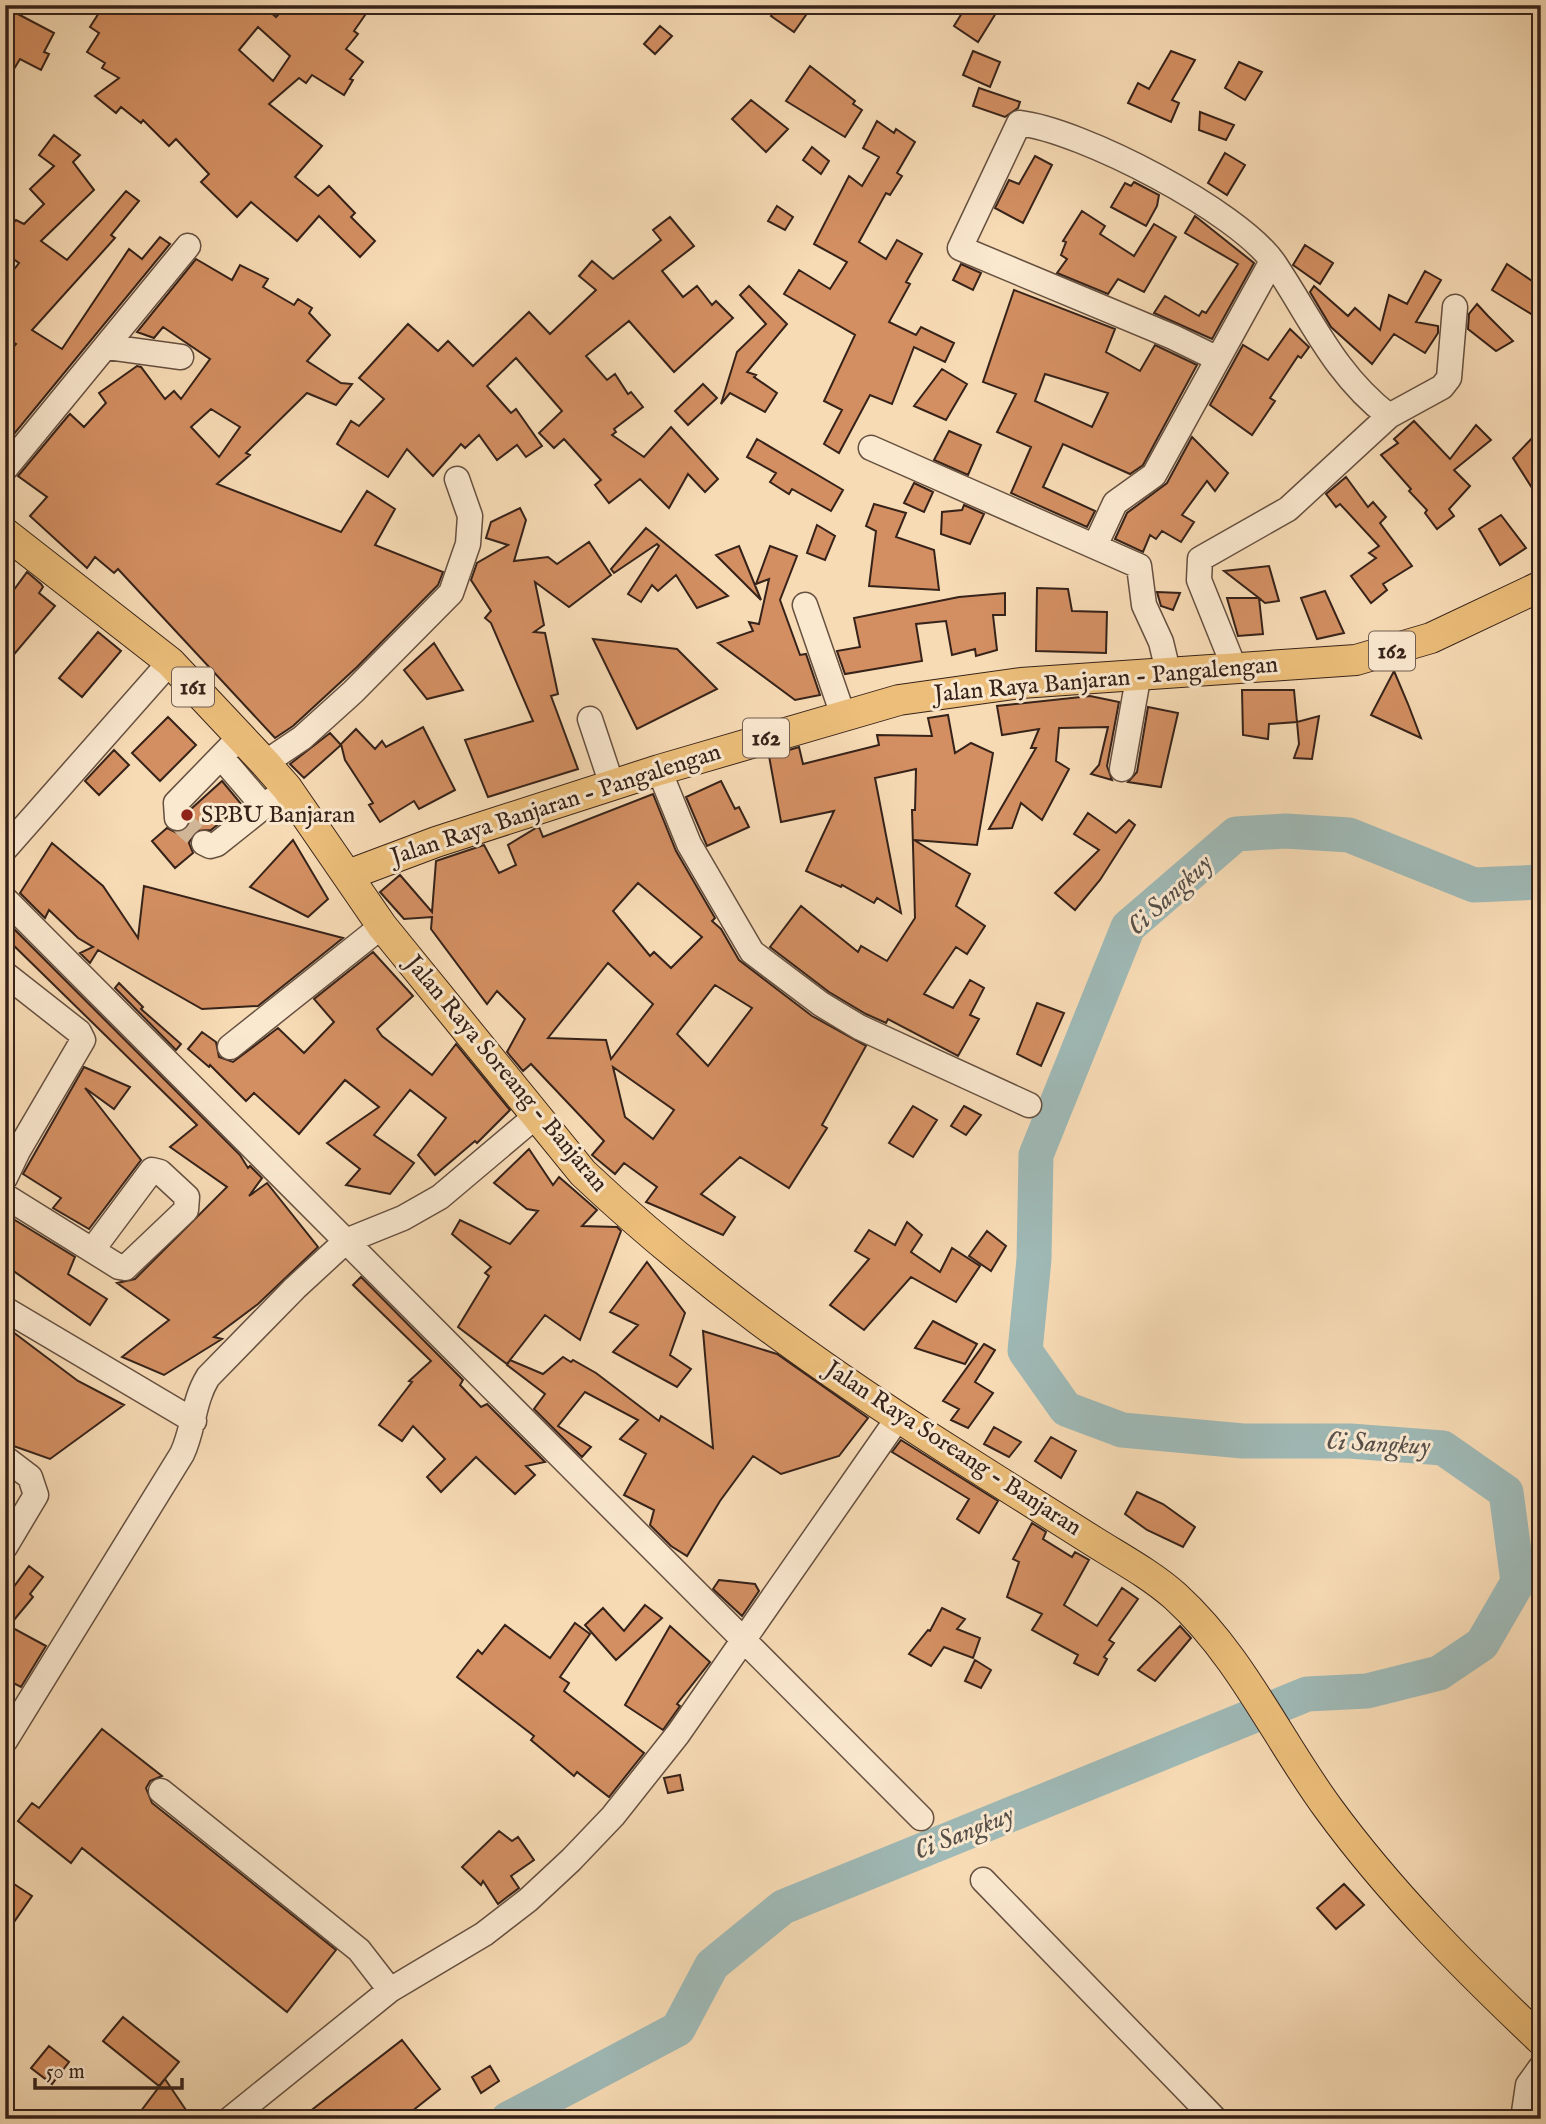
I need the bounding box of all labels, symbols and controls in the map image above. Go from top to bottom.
road number: 162 [1369,632,1415,670]
street label: Jalan Raya Banjaran - Pangalengan [930,649,1280,711]
road number: 161 [172,667,214,706]
road number: 162 [743,718,789,758]
street label: Jalan Raya Banjaran - Pangalengan [384,737,725,874]
place label: SPBU Banjaran [201,800,355,831]
marker: SPBU Banjaran [179,807,195,823]
water label: Ci Sangkuy [1120,847,1220,943]
street label: Jalan Raya Soreang - Banjaran [396,947,614,1199]
street label: Jalan Raya Soreang - Banjaran [816,1353,1087,1544]
water label: Ci Sangkuy [1325,1425,1431,1464]
water label: Ci Sangkuy [909,1798,1019,1869]
scale bar [35,2047,182,2091]
text: 50 m [46,2059,85,2086]

